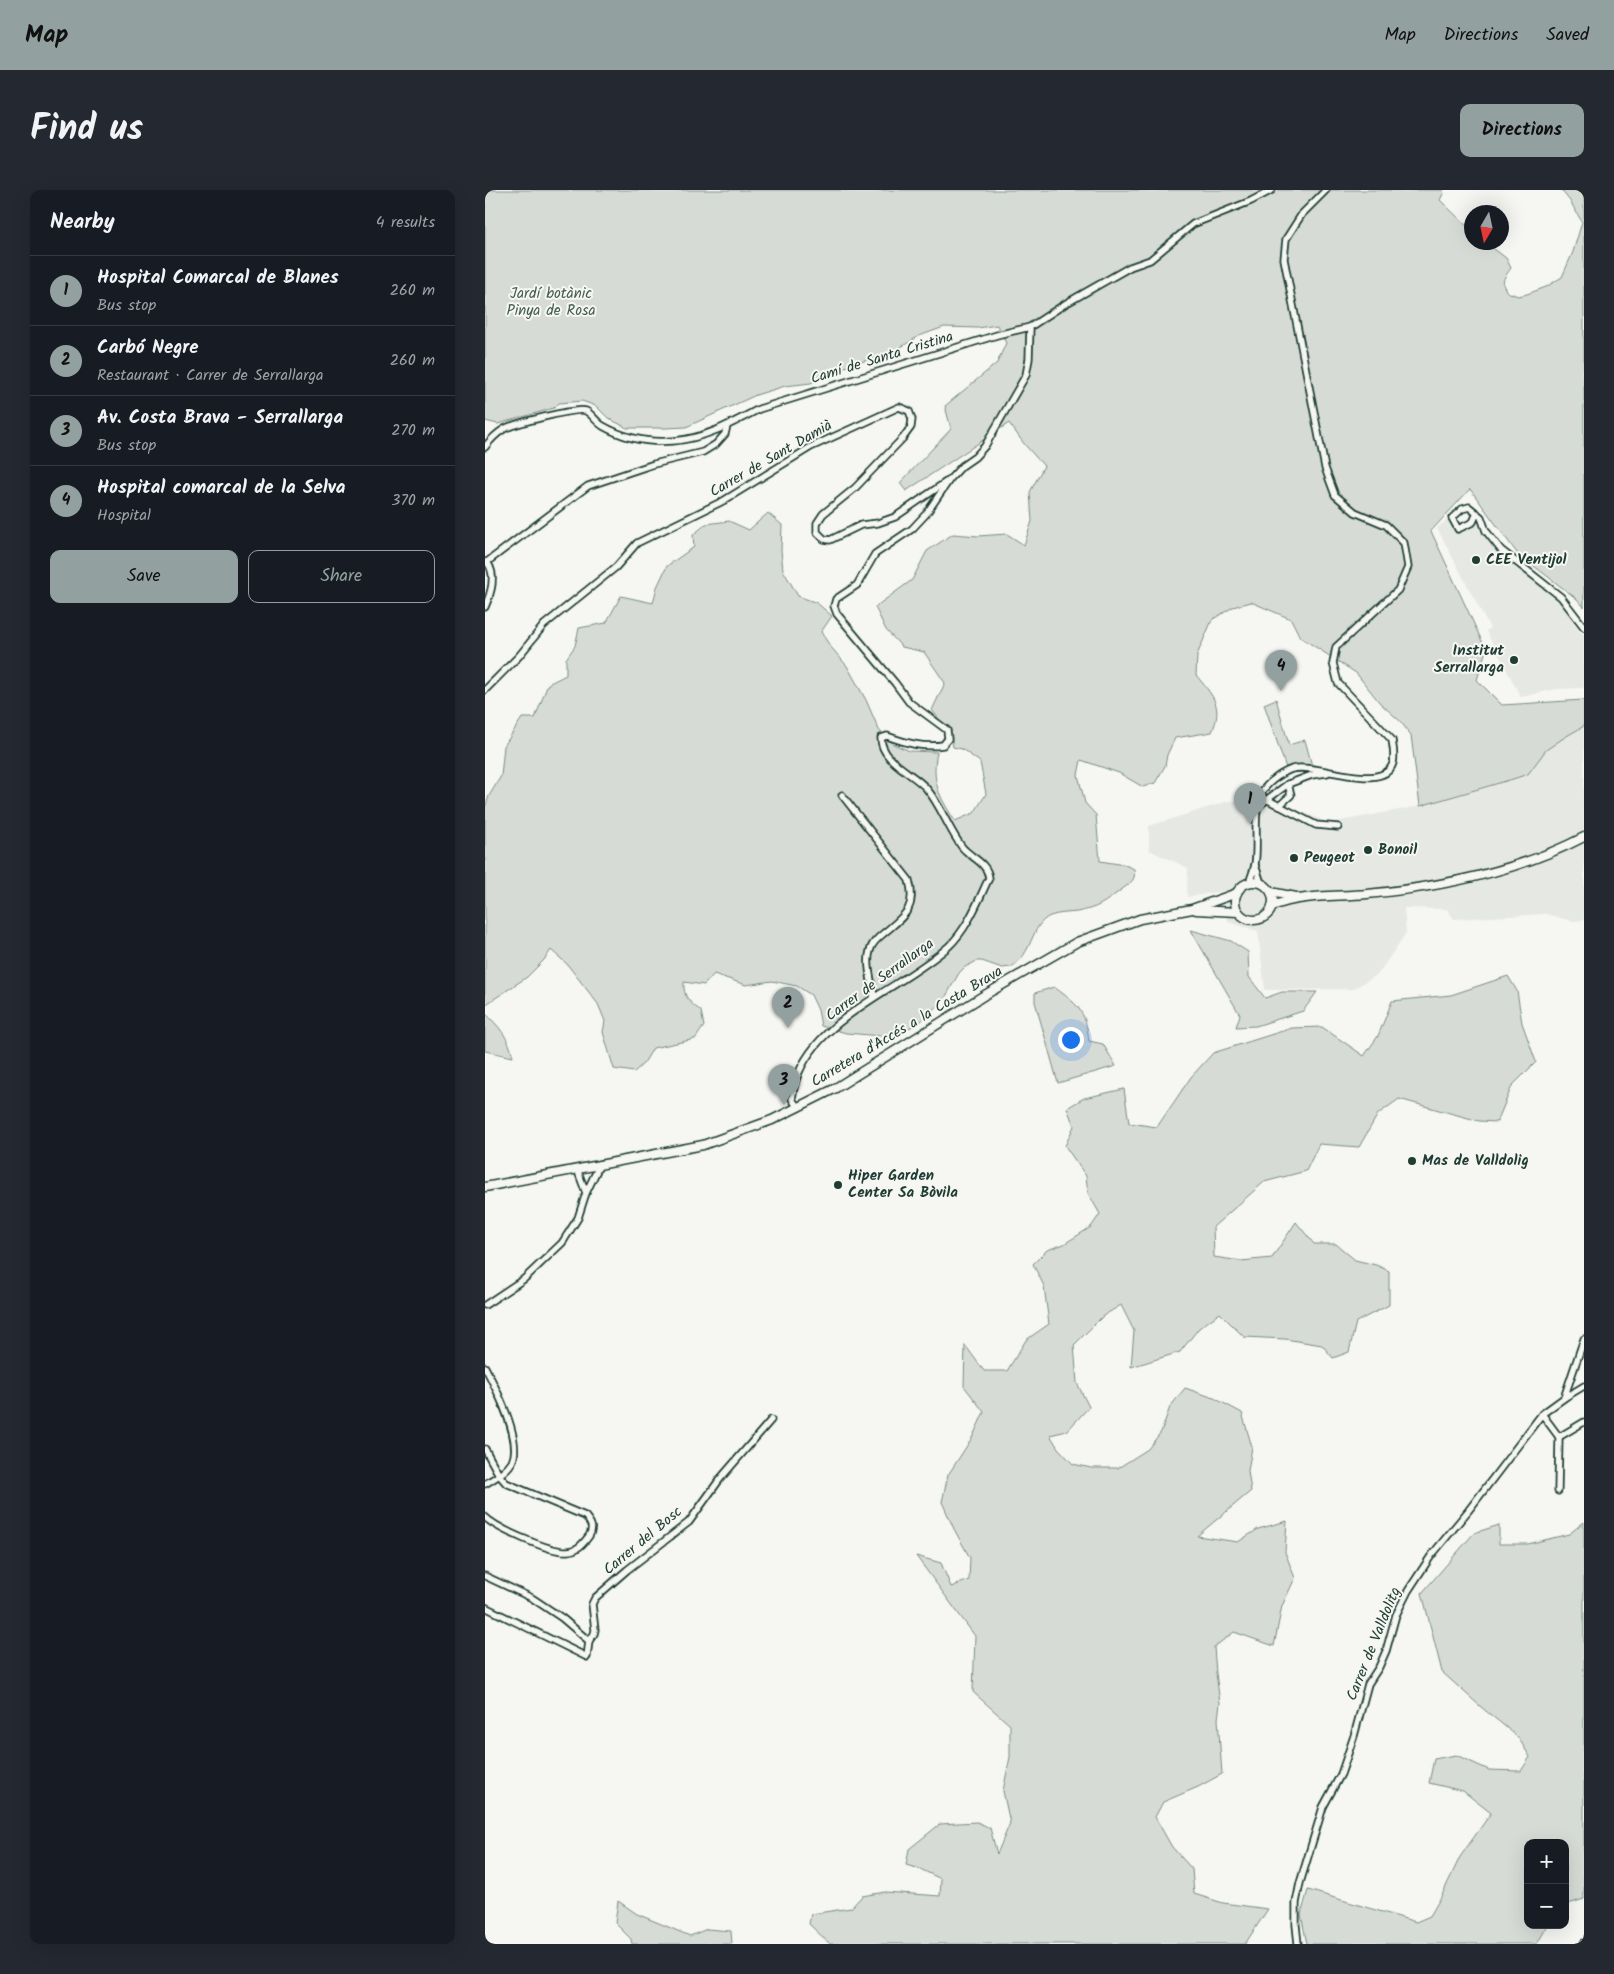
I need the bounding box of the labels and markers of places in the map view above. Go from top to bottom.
place label: CEE Ventijol [1486,548,1567,572]
marker: CEE Ventijol [1470,554,1482,566]
place label: Institut Serrallarga [1434,639,1504,680]
pin: 4 [1265,650,1297,691]
marker: Institut Serrallarga [1508,654,1520,666]
pin: 1 [1234,783,1266,824]
place label: Bonoil [1378,838,1417,862]
marker: Bonoil [1362,844,1374,856]
place label: Peugeot [1304,846,1355,870]
marker: Peugeot [1288,852,1300,864]
pin: 2 [772,987,804,1028]
pin: 3 [768,1064,800,1105]
place label: Mas de Valldolig [1422,1149,1529,1173]
marker: Mas de Valldolig [1406,1155,1418,1167]
place label: Hiper Garden Center Sa Bòvila [848,1164,958,1205]
marker: Hiper Garden Center Sa Bòvila [832,1179,844,1191]

